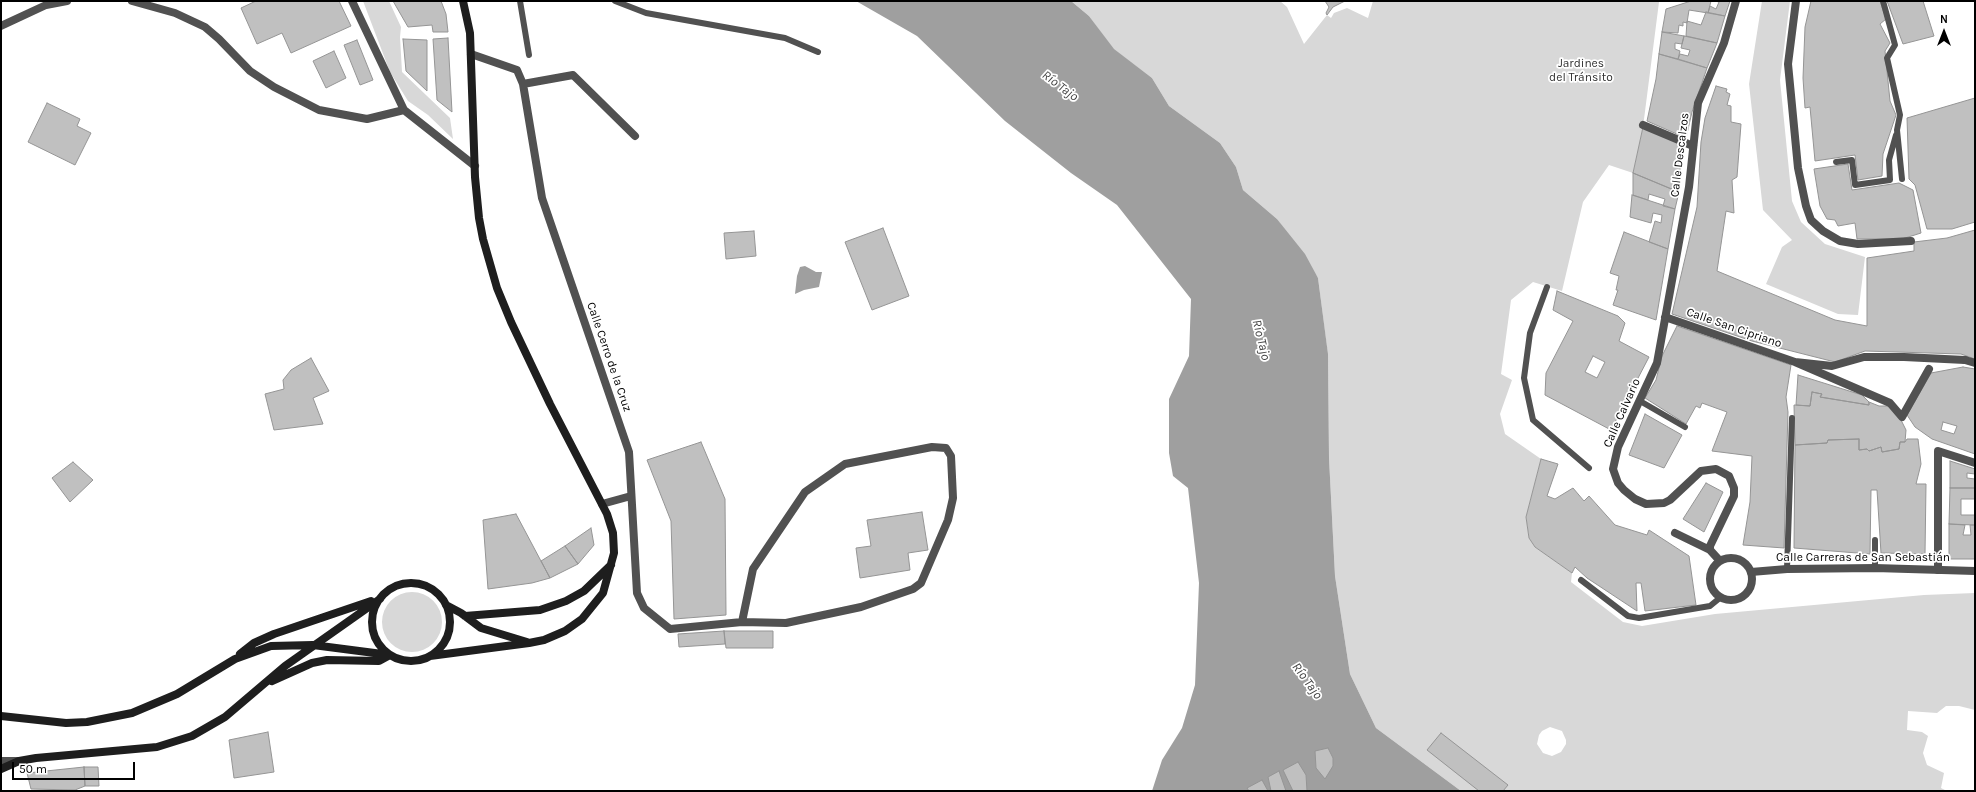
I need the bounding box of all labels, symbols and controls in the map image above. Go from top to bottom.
north arrow [1924,12,1964,52]
text: N [1940,13,1948,26]
park label: Jardines del Tránsito [1549,57,1613,85]
water label: Río Tajo [1039,67,1081,105]
street label: Calle Descalzos [1668,112,1692,198]
street label: Calle Cerro de la Cruz [583,300,635,414]
street label: Calle San Cipriano [1684,305,1784,351]
water label: Río Tajo [1248,318,1274,362]
street label: Calle Calvario [1600,376,1644,450]
street label: Calle Carreras de San Sebastián [1776,551,1950,565]
water label: Río Tajo [1289,660,1325,702]
scale bar [14,754,137,780]
text: 50 m [19,762,47,776]

